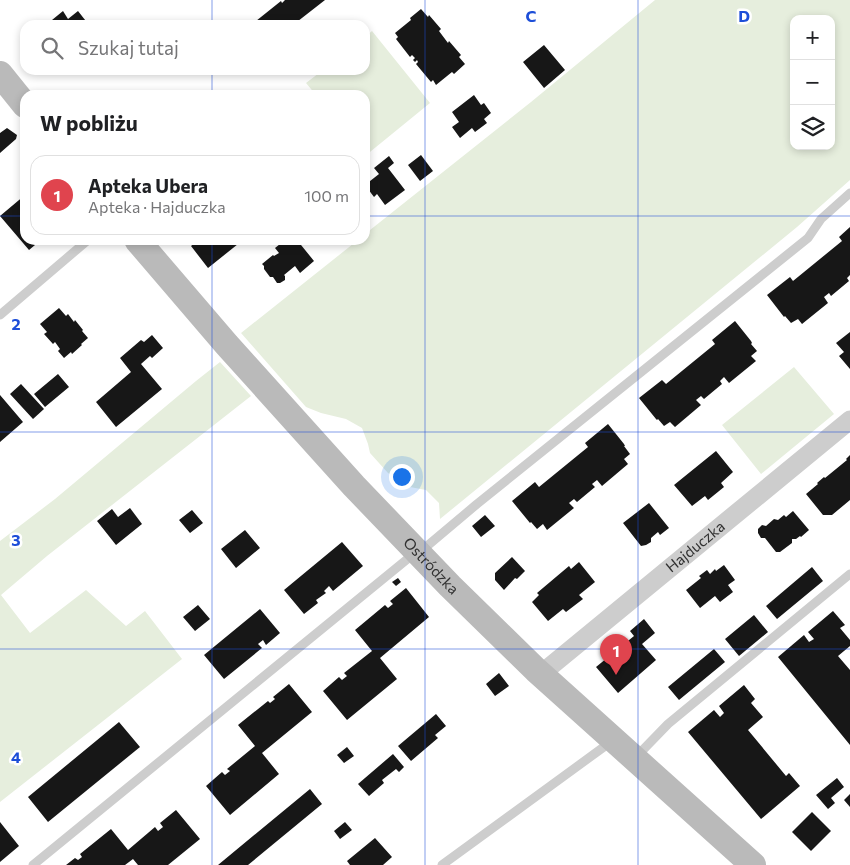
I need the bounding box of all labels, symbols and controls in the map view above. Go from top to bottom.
text: C [526,6,537,25]
text: D [738,6,750,25]
map controls [790,15,835,150]
button: + [790,15,835,60]
search box [20,20,370,75]
icon: search [38,34,66,62]
text: Szukaj tutaj [78,36,179,59]
button: − [790,60,835,105]
button: layers [790,105,835,150]
text: W pobliżu [40,110,138,135]
text: Apteka Ubera [88,174,208,197]
text: 1 [53,186,61,205]
text: 100 m [304,186,349,205]
text: Apteka · Hajduczka [88,197,226,216]
text: 2 [11,314,21,333]
your location [389,464,415,490]
street label: Hajduczka [662,517,728,576]
text: 3 [11,530,21,549]
street label: Ostródzka [400,533,463,598]
pin: 1 [600,634,632,675]
text: 4 [11,747,21,766]

